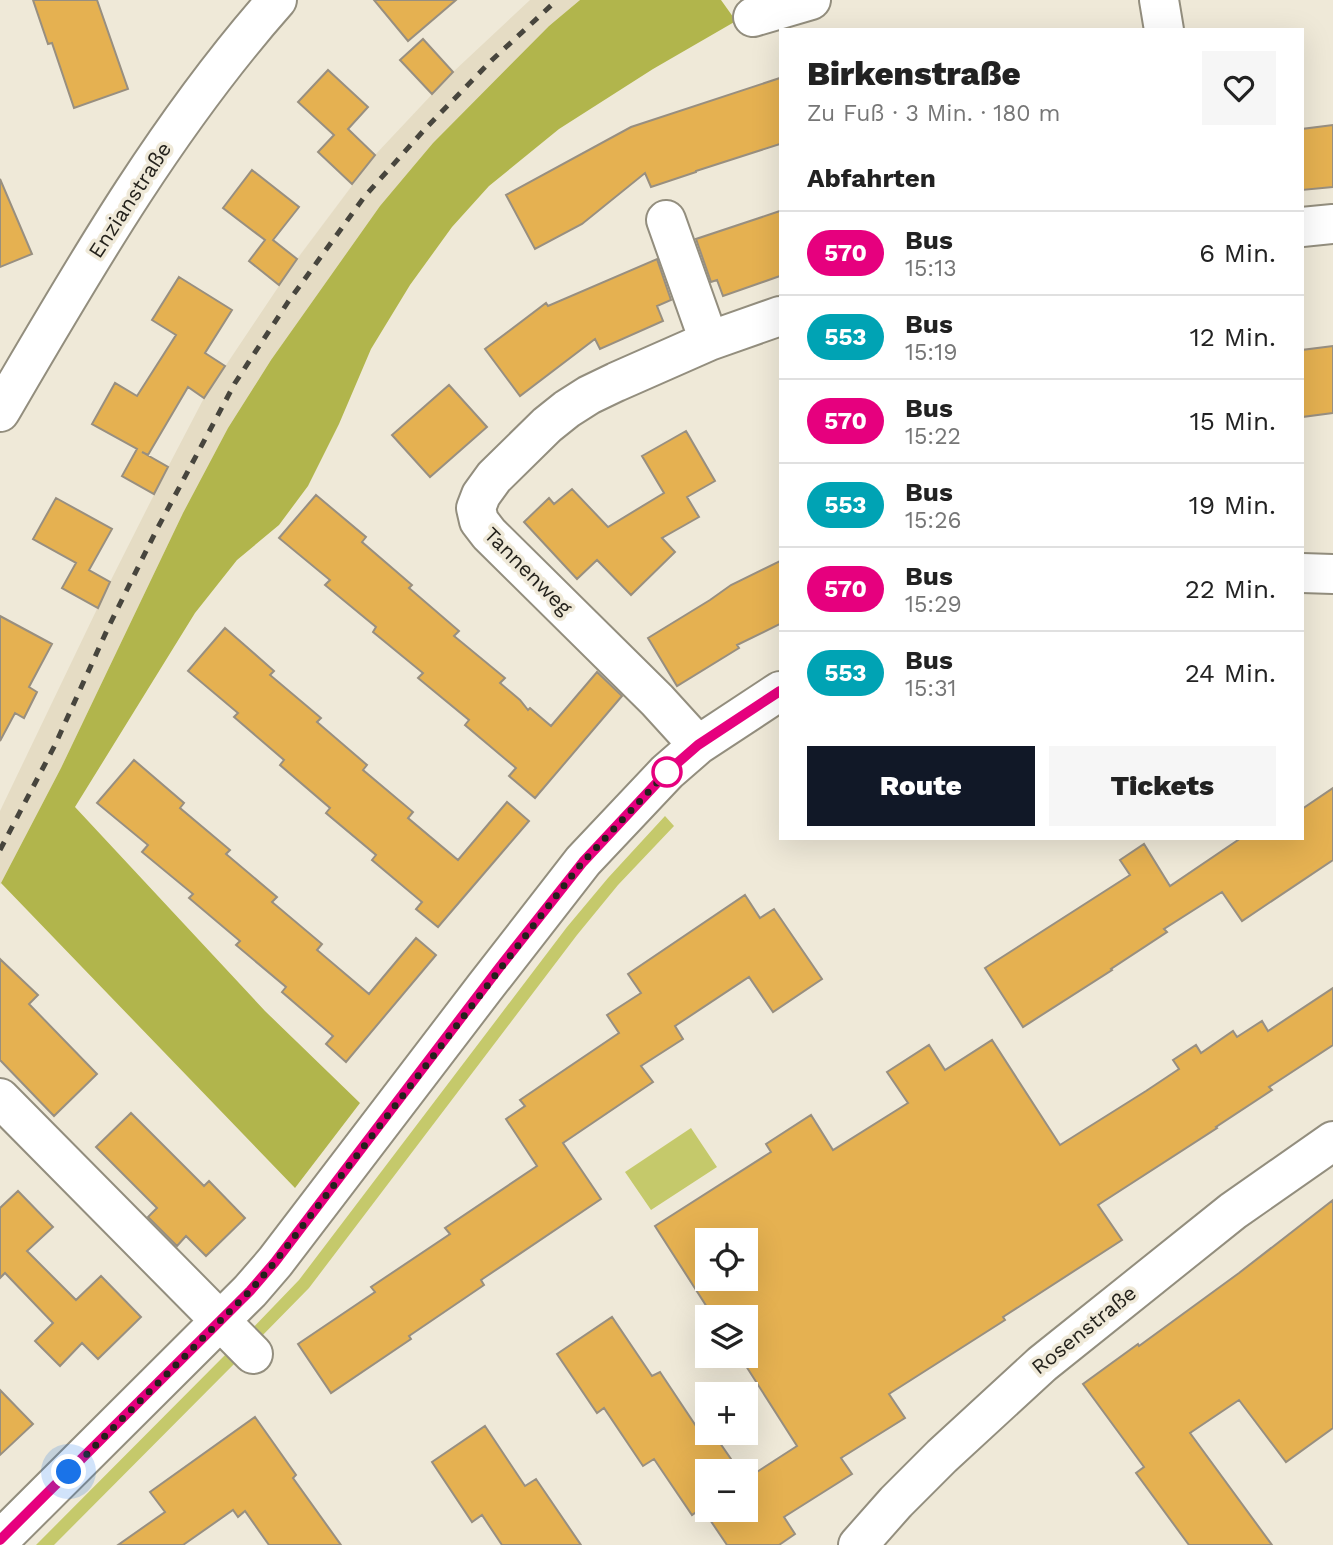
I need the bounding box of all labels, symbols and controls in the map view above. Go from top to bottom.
button: heart [1202,51,1276,125]
text: Birkenstraße [807,54,1021,93]
text: Zu Fuß · 3 Min. · 180 m [807,100,1060,127]
street label: Enzianstraße [83,137,176,262]
text: Abfahrten [807,163,936,193]
text: Bus [905,225,953,255]
text: 6 Min. [1199,238,1276,268]
text: 570 [824,239,867,267]
text: 15:13 [905,255,957,282]
text: Bus [905,309,953,339]
text: 12 Min. [1190,322,1276,352]
text: 553 [824,323,867,351]
text: 15:19 [905,339,957,366]
text: Bus [905,393,953,423]
text: 15 Min. [1190,406,1276,436]
text: 570 [824,407,867,435]
text: 15:22 [905,423,961,450]
text: Bus [905,477,953,507]
text: 19 Min. [1189,490,1276,520]
text: 553 [824,491,867,519]
text: 15:26 [905,507,962,534]
street label: Tannenweg [479,522,578,620]
text: Bus [905,561,953,591]
text: 22 Min. [1185,574,1276,604]
text: 570 [824,575,867,603]
text: 15:29 [905,591,962,618]
text: Bus [905,645,953,675]
text: 24 Min. [1185,658,1276,688]
text: 553 [824,659,867,687]
text: 15:31 [905,675,957,702]
button: Route [807,746,1035,826]
button: Tickets [1049,746,1276,826]
unlabelled marker [652,757,682,787]
map controls [695,1228,758,1522]
button: locate [695,1228,758,1291]
street label: Rosenstraße [1026,1280,1141,1379]
button: layers [695,1305,758,1368]
button: + [695,1382,758,1445]
your location [51,1454,86,1489]
button: − [695,1459,758,1522]

